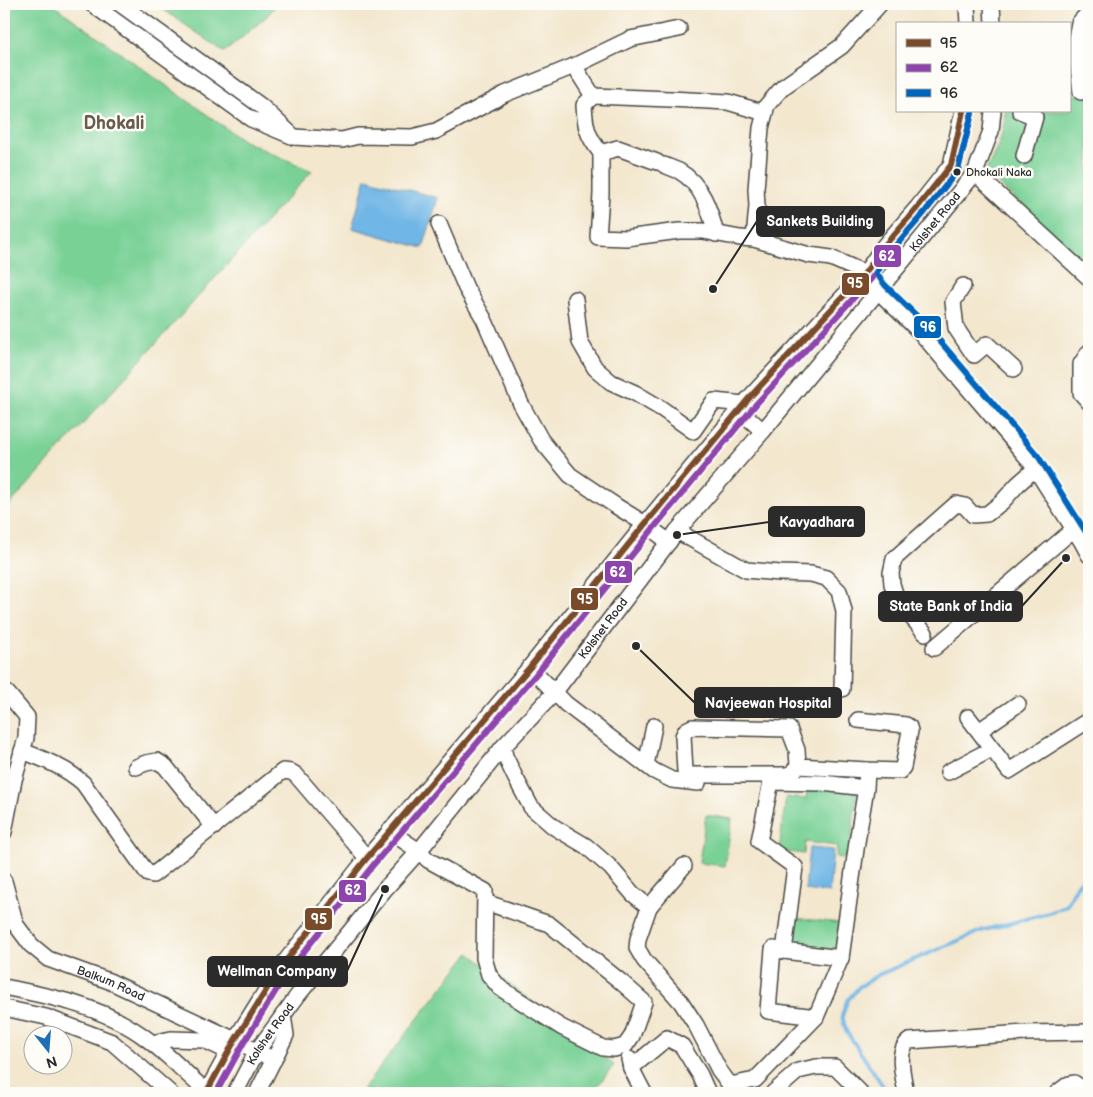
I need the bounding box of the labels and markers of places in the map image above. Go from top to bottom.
place label: Dhokali Naka [966,166,1032,179]
marker: Dhokali Naka [952,167,962,177]
callout: Sankets Building [757,207,884,236]
callout: Kavyadhara [769,507,864,536]
callout: State Bank of India [879,592,1022,621]
callout: Navjeewan Hospital [695,688,841,717]
callout: Wellman Company [208,957,347,986]

